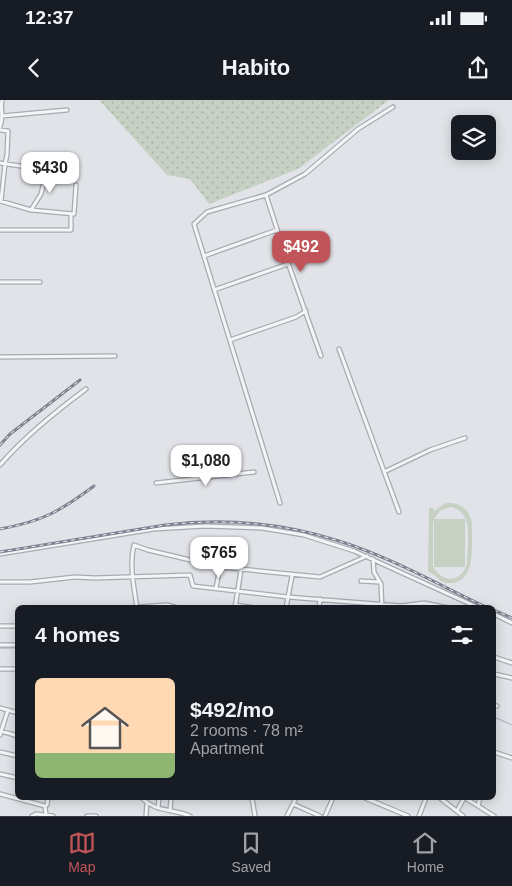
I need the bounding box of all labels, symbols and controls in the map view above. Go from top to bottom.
text: 12:37 [25,7,74,28]
icon: back [20,54,48,82]
icon: share [464,54,492,82]
text: Habito [222,55,290,80]
map controls [451,115,496,160]
button: layers [451,115,496,160]
pin: $430 [20,152,80,194]
text: $430 [32,159,68,176]
pin: $492 [271,230,331,273]
text: $492 [283,238,319,255]
pin: $1,080 [165,444,247,487]
text: $1,080 [182,452,230,469]
pin: $765 [189,536,249,579]
text: $765 [201,544,237,561]
icon: filters [448,621,476,649]
text: 4 homes [35,623,120,646]
icon: home [75,698,135,758]
text: $492/mo [190,698,274,721]
text: 2 rooms · 78 m² [190,722,303,739]
text: Apartment [190,740,264,757]
tab: Map [68,829,96,875]
tab: Saved [231,829,271,875]
tab: Home [407,829,444,875]

